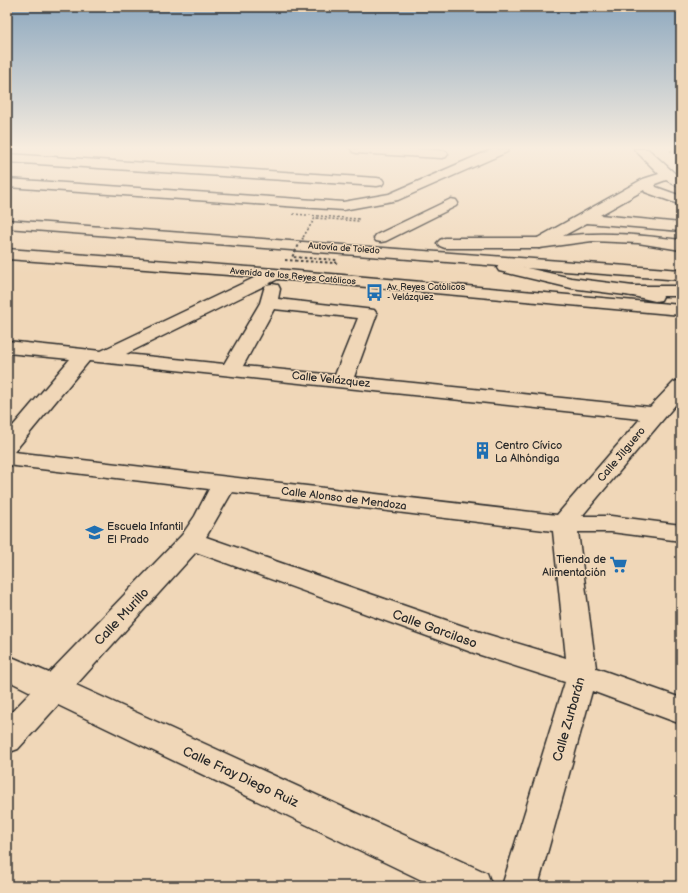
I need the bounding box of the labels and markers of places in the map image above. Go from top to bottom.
bus stop icon: Av. Reyes Católicos - Velázquez [364,282,384,302]
place label: Av. Reyes Católicos - Velázquez [387,282,466,303]
place label: Centro Cívico La Alhóndiga [495,439,562,465]
building icon: Centro Cívico La Alhóndiga [472,441,492,461]
place label: Escuela Infantil El Prado [107,520,183,546]
school or university icon: Escuela Infantil El Prado [84,522,104,542]
place label: Tienda de Alimentación [542,553,606,579]
supermarket icon: Tienda de Alimentación [609,555,629,575]

